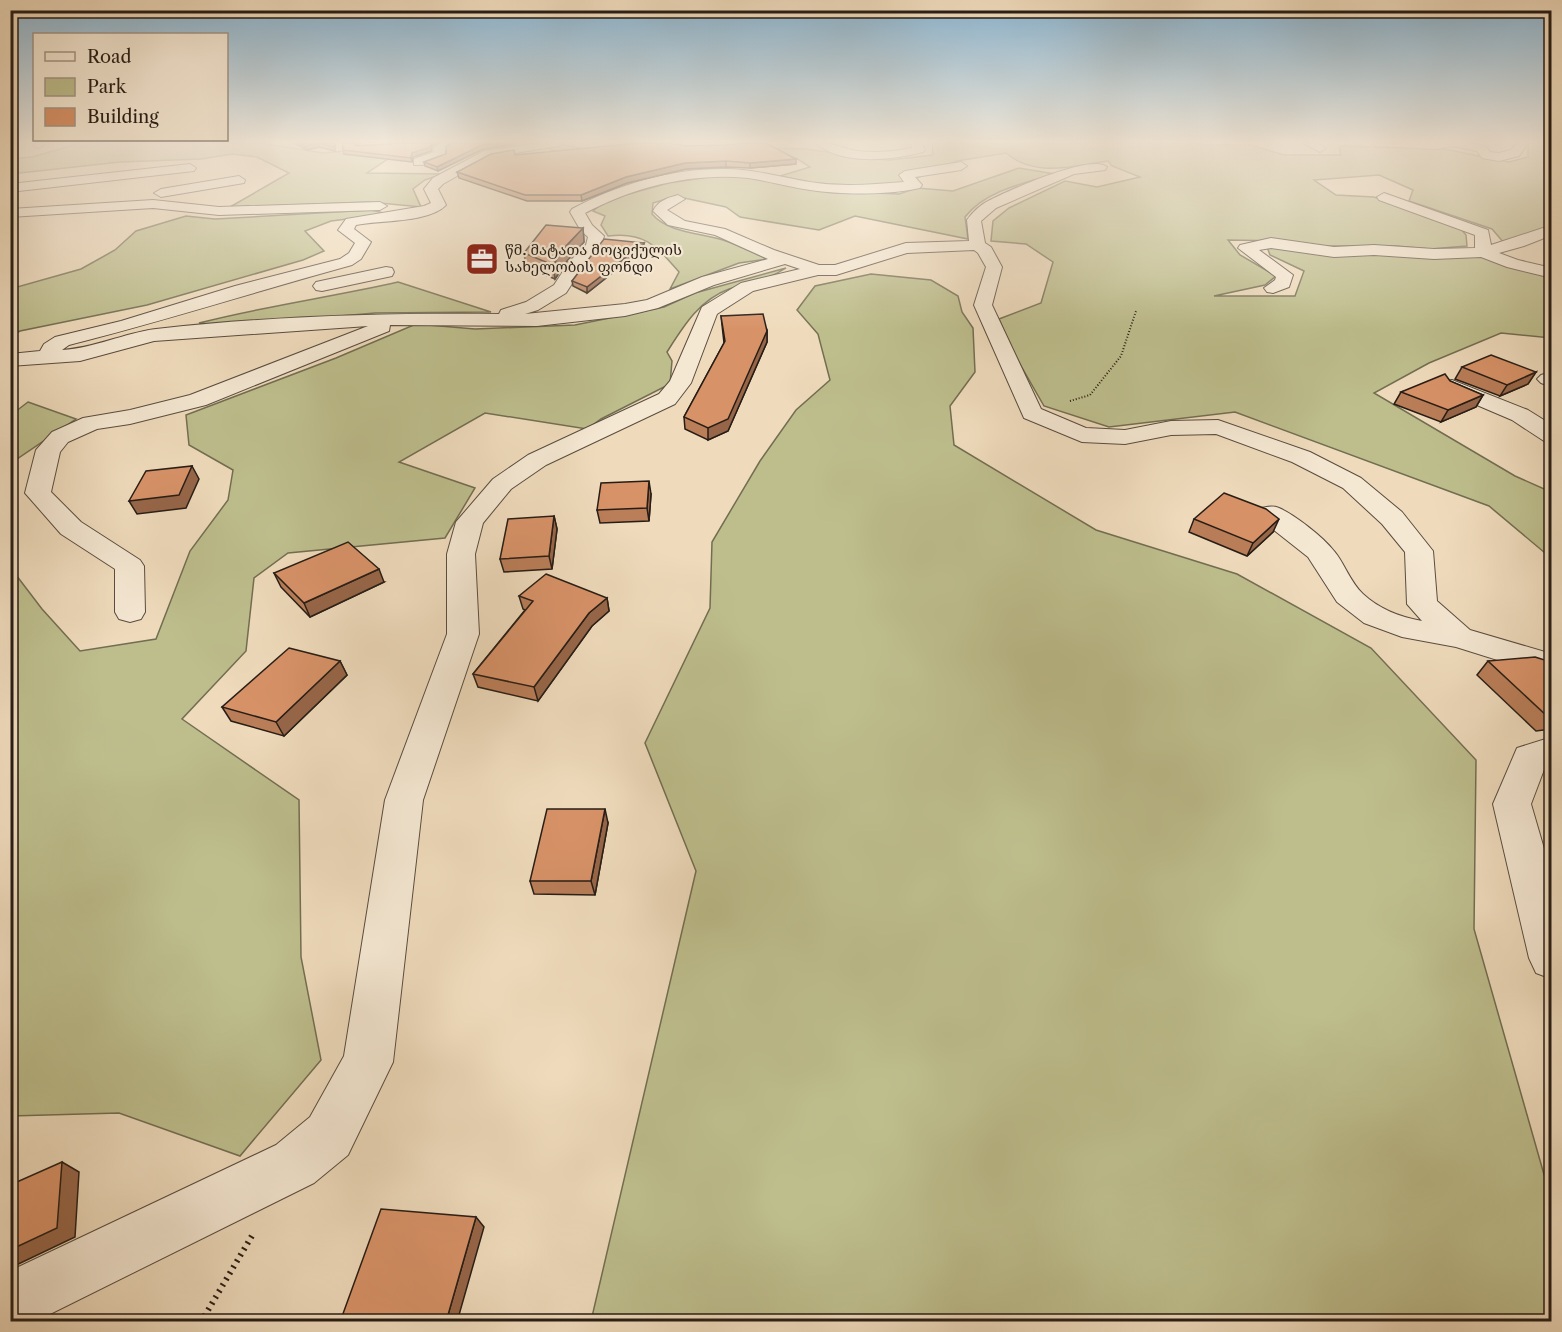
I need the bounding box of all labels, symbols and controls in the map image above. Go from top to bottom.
legend [33,33,228,141]
text: Road [87,46,132,68]
text: Park [87,76,128,98]
text: Building [87,106,159,128]
place label: წმ. მატათა მოციქულის სახელობის ფონდი [505,240,682,276]
office icon: წმ. მატათა მოციქულის სახელობის ფონდი [464,241,500,277]

